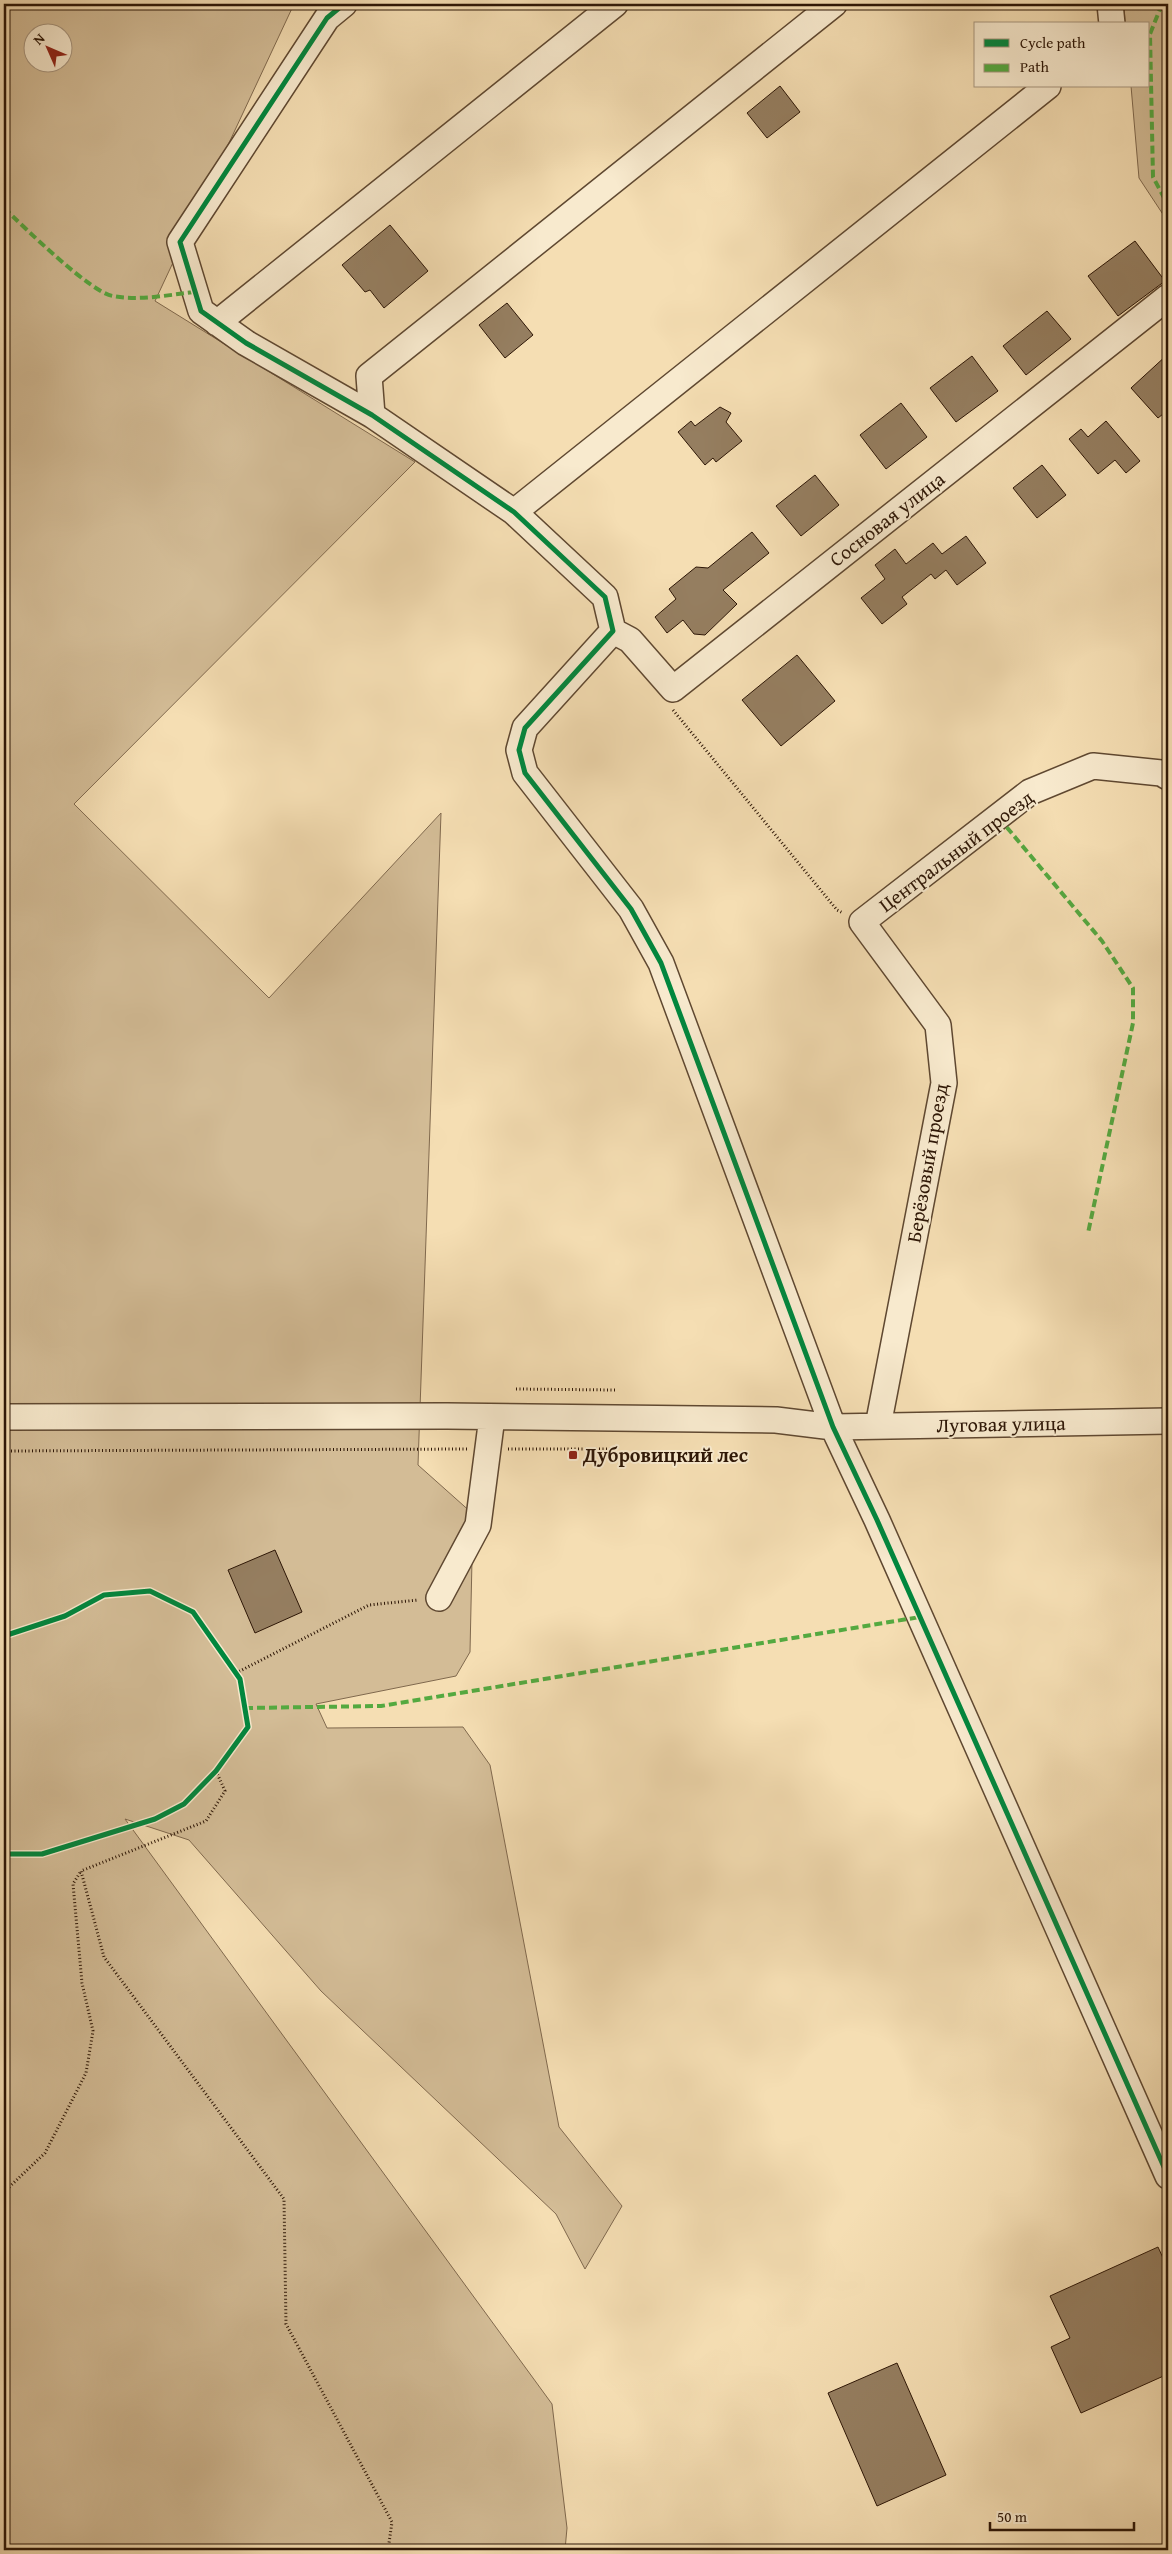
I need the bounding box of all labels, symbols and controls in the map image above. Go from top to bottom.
north arrow [22,22,72,72]
legend [974,22,1150,88]
text: N [28,28,50,49]
text: Cycle path [1020,32,1086,53]
text: Path [1020,56,1049,77]
street label: Сосновая улица [823,464,951,573]
street label: Центральный проезд [872,783,1039,919]
street label: Берёзовый проезд [898,1081,955,1245]
street label: Луговая улица [936,1408,1066,1439]
place label: Дубровицкий лес [582,1440,748,1469]
marker: Дубровицкий лес [567,1449,579,1461]
scale bar [990,2499,1133,2531]
text: 50 m [997,2506,1028,2527]

